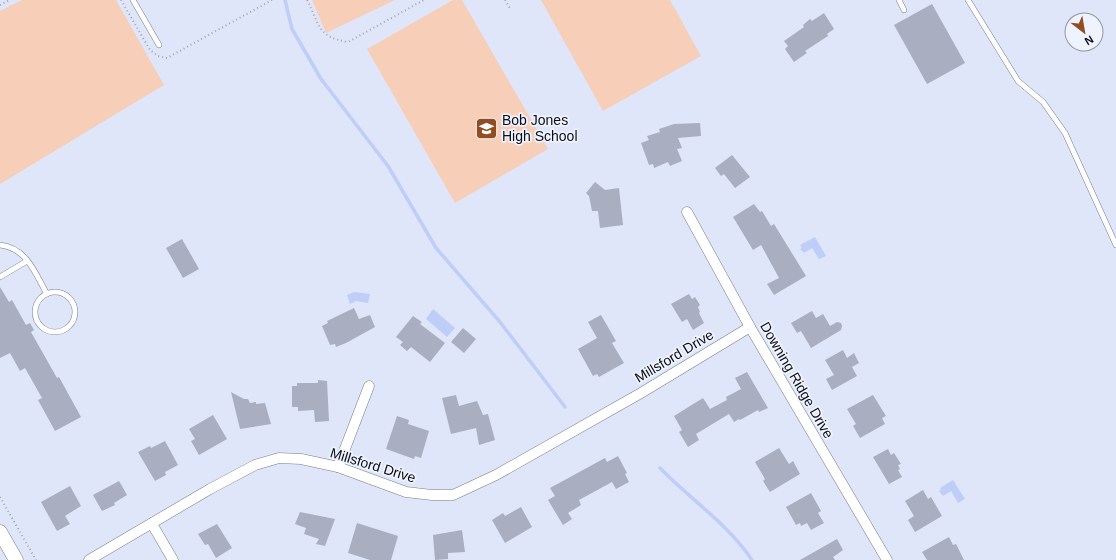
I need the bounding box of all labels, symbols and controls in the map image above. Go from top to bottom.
north arrow [1064,12,1104,52]
text: N [1083,33,1096,48]
place label: Bob Jones High School [502,112,578,144]
school or university icon: Bob Jones High School [473,115,499,141]
street label: Downing Ridge Drive [757,319,837,441]
street label: Millsford Drive [632,326,716,386]
street label: Millsford Drive [328,444,418,486]

